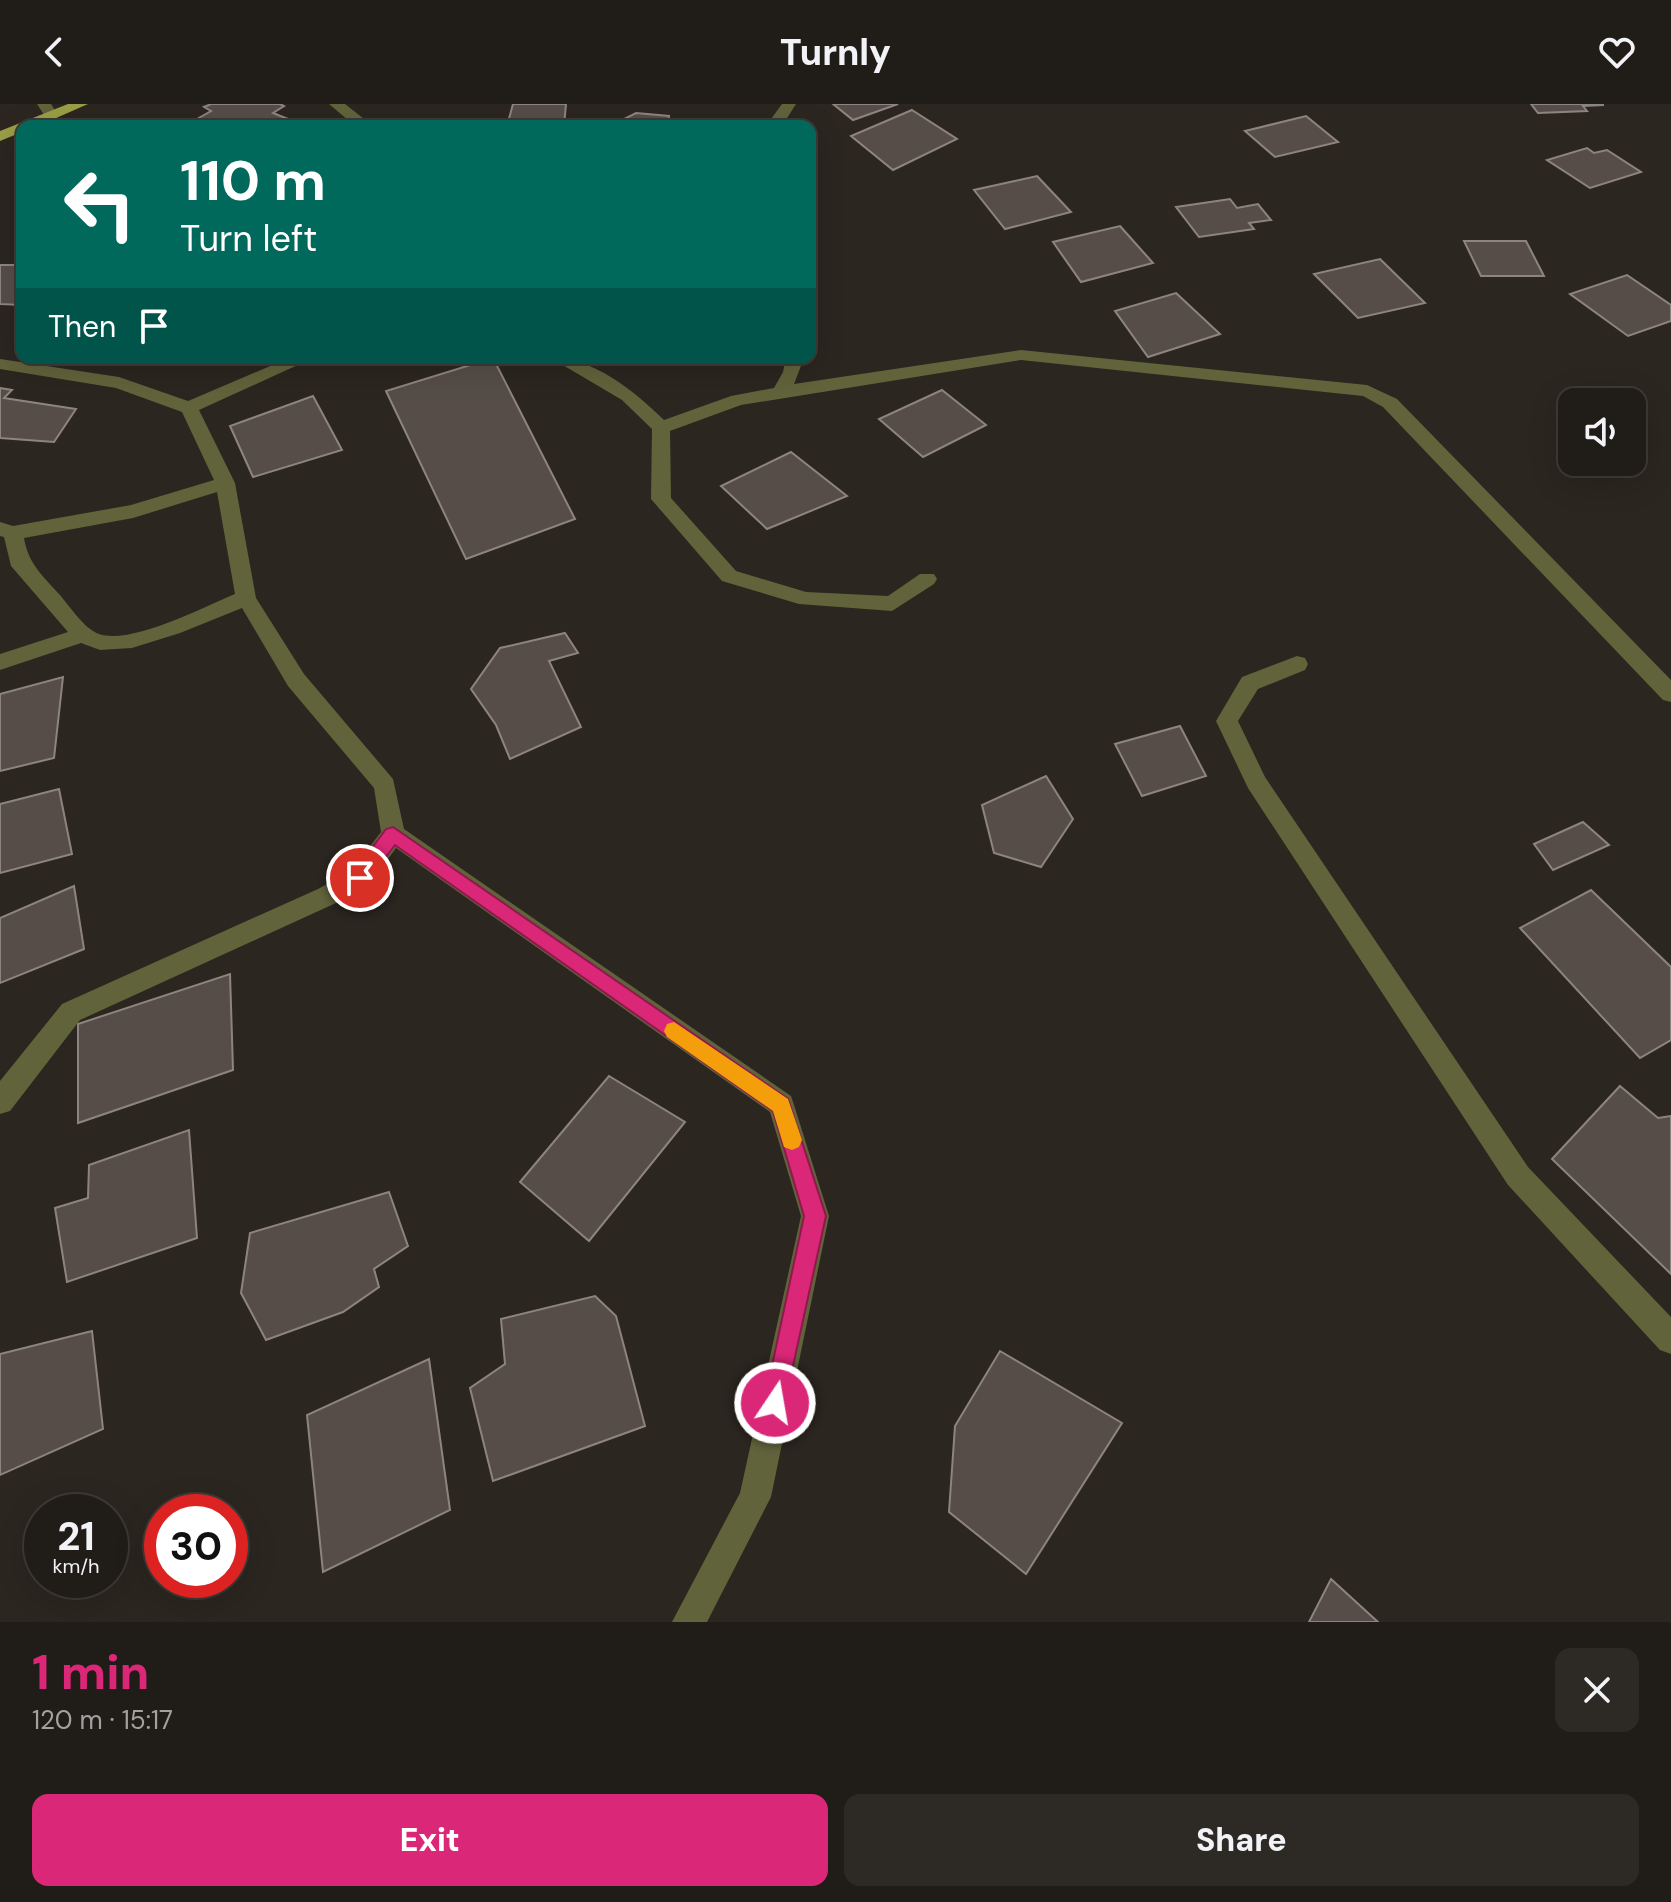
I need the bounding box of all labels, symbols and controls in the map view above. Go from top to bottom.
text: Turnly [780,29,891,76]
icon: back [32,30,76,74]
icon: heart [1595,30,1639,74]
text: 110 m [180,144,326,217]
icon: left [48,152,152,256]
text: Turn left [180,215,317,262]
icon: arrive [132,304,176,348]
text: Then [48,307,116,346]
map controls [1558,388,1646,476]
button: sound [1558,388,1646,476]
pin [326,844,394,912]
icon: arrive [338,856,382,900]
position arrow [733,1361,817,1445]
speed limit sign: 30 [144,1494,248,1598]
text: 21 [57,1510,95,1562]
text: km/h [52,1553,100,1579]
text: 1 min [32,1641,149,1704]
button: close [1555,1648,1639,1732]
text: 120 m · 15:17 [32,1703,173,1737]
button: Exit [32,1794,828,1886]
button: Share [844,1794,1639,1886]

